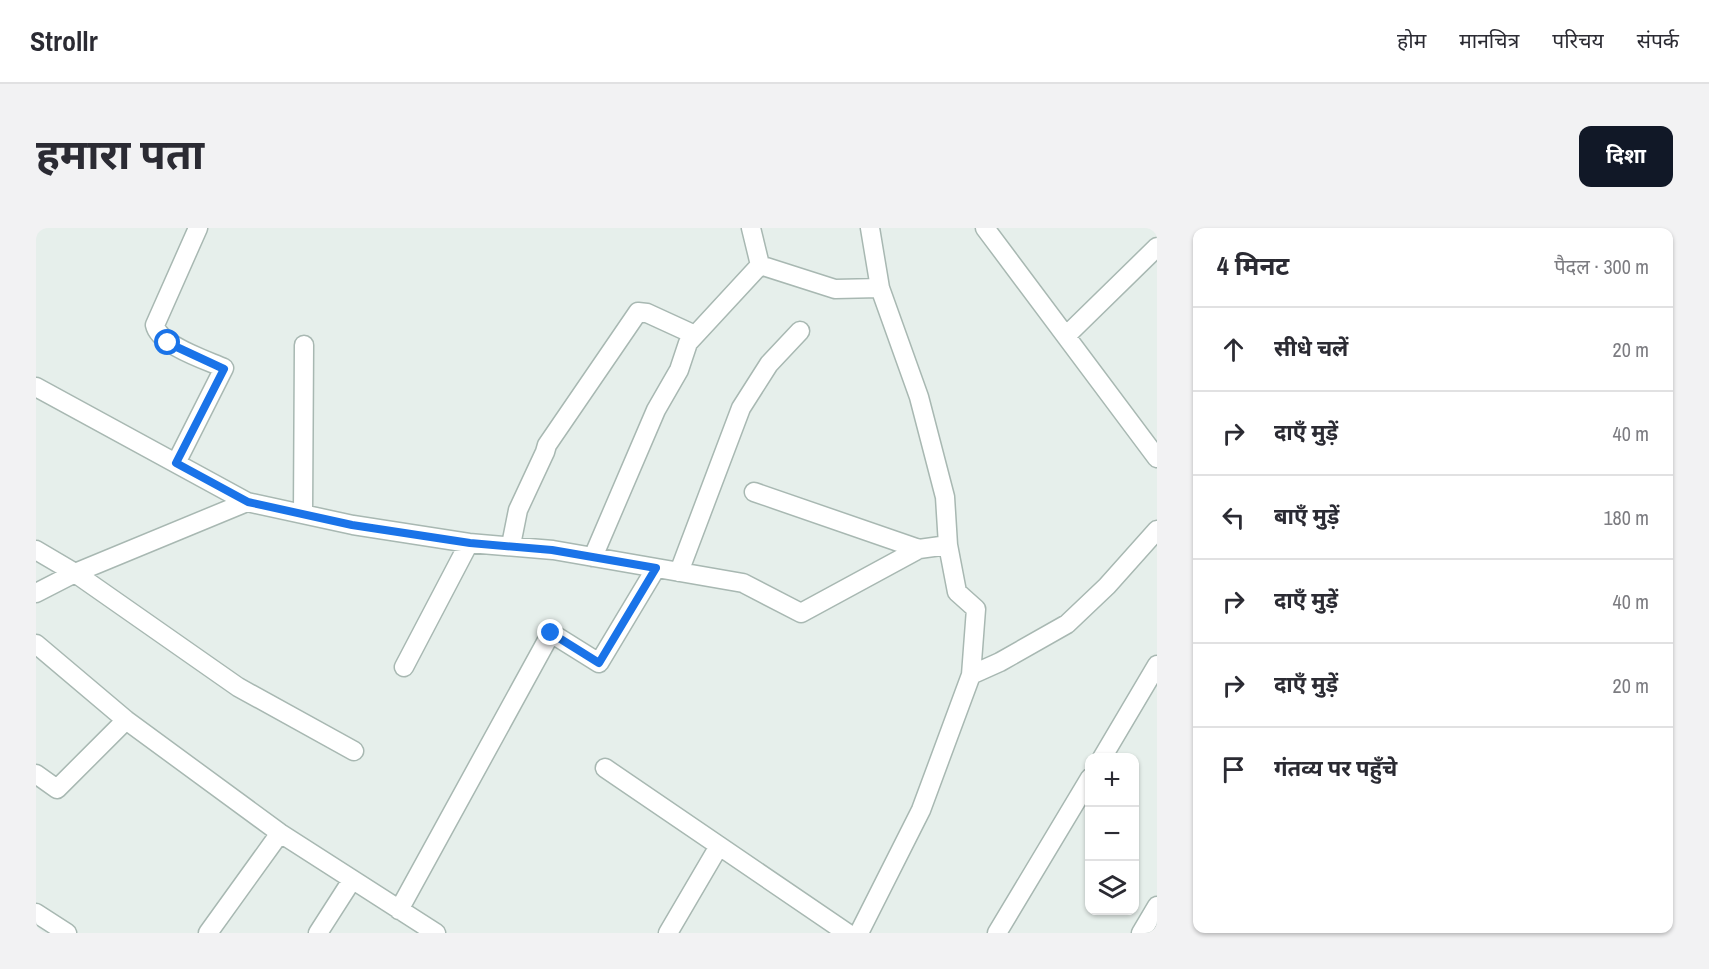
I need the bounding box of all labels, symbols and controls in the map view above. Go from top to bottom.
text: Strollr [30,22,98,60]
text: होम [1397,26,1426,55]
text: मानचित्र [1459,26,1519,55]
text: परिचय [1552,26,1604,55]
text: संपर्क [1637,26,1679,55]
text: हमारा पता [36,126,204,182]
button: दिशा [1579,126,1673,187]
text: 4 मिनट [1217,248,1289,283]
text: पैदल · 300 m [1554,253,1649,280]
route start [154,329,180,355]
icon: ahead [1217,333,1250,366]
text: सीधे चलें [1274,333,1348,363]
text: 20 m [1613,336,1649,363]
icon: right [1217,417,1250,450]
text: दाएँ मुड़ें [1274,417,1338,447]
text: 40 m [1613,420,1649,447]
icon: left [1217,501,1250,534]
text: बाएँ मुड़ें [1274,501,1339,531]
text: 180 m [1603,504,1649,531]
icon: right [1217,585,1250,618]
text: दाएँ मुड़ें [1274,585,1338,615]
text: 40 m [1613,588,1649,615]
route end [537,619,563,645]
icon: right [1217,669,1250,702]
text: दाएँ मुड़ें [1274,669,1338,699]
text: 20 m [1613,672,1649,699]
map controls [1085,753,1139,915]
button: + [1085,753,1139,807]
icon: arrive [1217,753,1250,786]
text: गंतव्य पर पहुँचे [1274,753,1397,783]
button: − [1085,807,1139,861]
button: layers [1085,861,1139,915]

